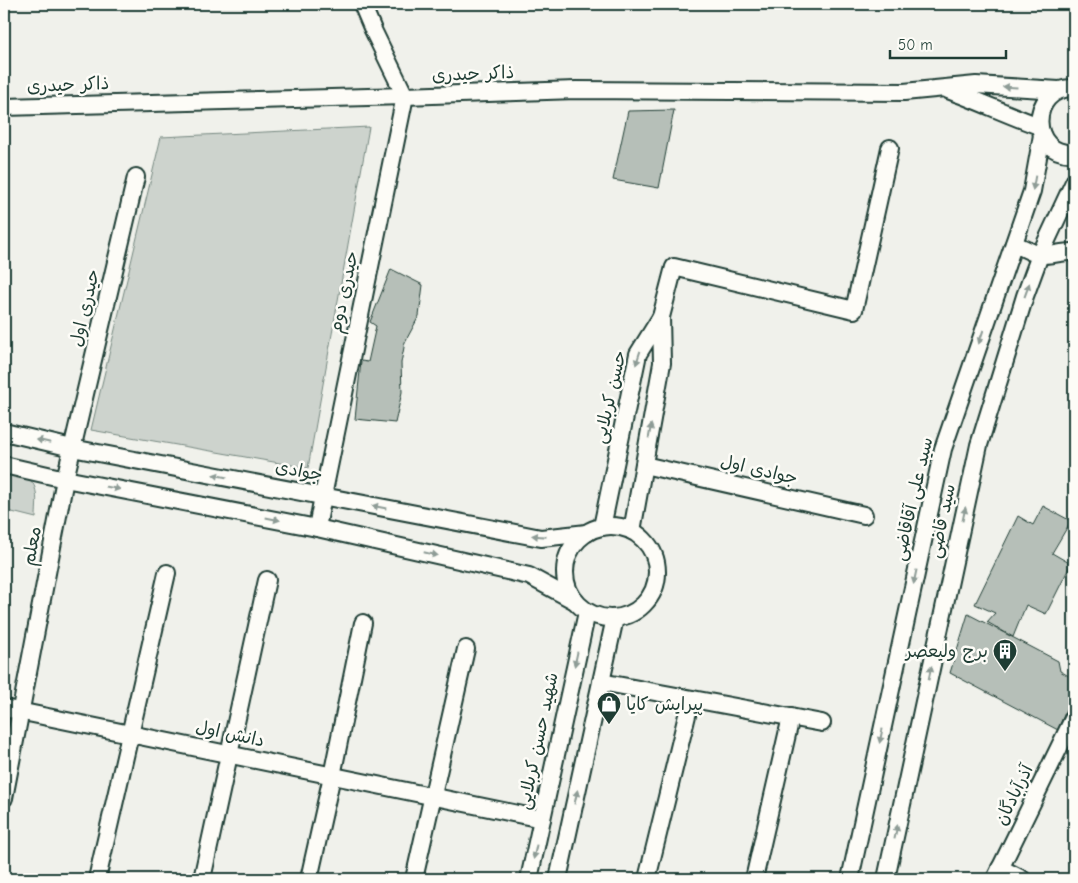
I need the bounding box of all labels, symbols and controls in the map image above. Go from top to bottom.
scale bar [890,28,1007,60]
text: 50 m [898,36,933,54]
street label: ذاکر حیدری [431,62,515,86]
street label: ذاکر حیدری [26,73,110,97]
one-way arrow [1002,83,1018,91]
one-way arrow [1029,175,1037,191]
street label: حیدری دوم [325,249,366,336]
street label: حیدری اول [66,267,104,349]
one-way arrow [1023,282,1031,297]
one-way arrow [977,329,985,344]
street label: حسن کربلایی [589,348,631,446]
one-way arrow [634,351,642,366]
one-way arrow [647,423,655,439]
street label: سید علی آقاقاضی [889,435,937,563]
one-way arrow [36,437,51,445]
street label: جوادی اول [718,451,800,489]
street label: جوادی [274,456,324,486]
one-way arrow [211,472,227,480]
street label: سید قاضی [924,482,960,560]
one-way arrow [105,485,121,493]
one-way arrow [372,503,387,511]
one-way arrow [960,506,968,521]
one-way arrow [265,515,280,523]
street label: معلم [18,525,49,568]
one-way arrow [531,532,547,540]
one-way arrow [424,550,439,558]
one-way arrow [911,570,919,585]
building icon: برج ولیعصر [992,638,1018,672]
place label: برج ولیعصر [904,641,988,663]
one-way arrow [572,652,580,668]
one-way arrow [926,665,934,680]
street label: شهید حسن کربلایی [513,670,563,812]
shop icon: پیرایش کایا [596,691,622,725]
place label: پیرایش کایا [626,694,703,716]
street label: دانش اول [194,716,266,752]
one-way arrow [877,729,885,744]
street label: آذرآبادگان [990,760,1038,829]
one-way arrow [572,790,580,805]
one-way arrow [892,824,900,839]
one-way arrow [531,845,539,860]

